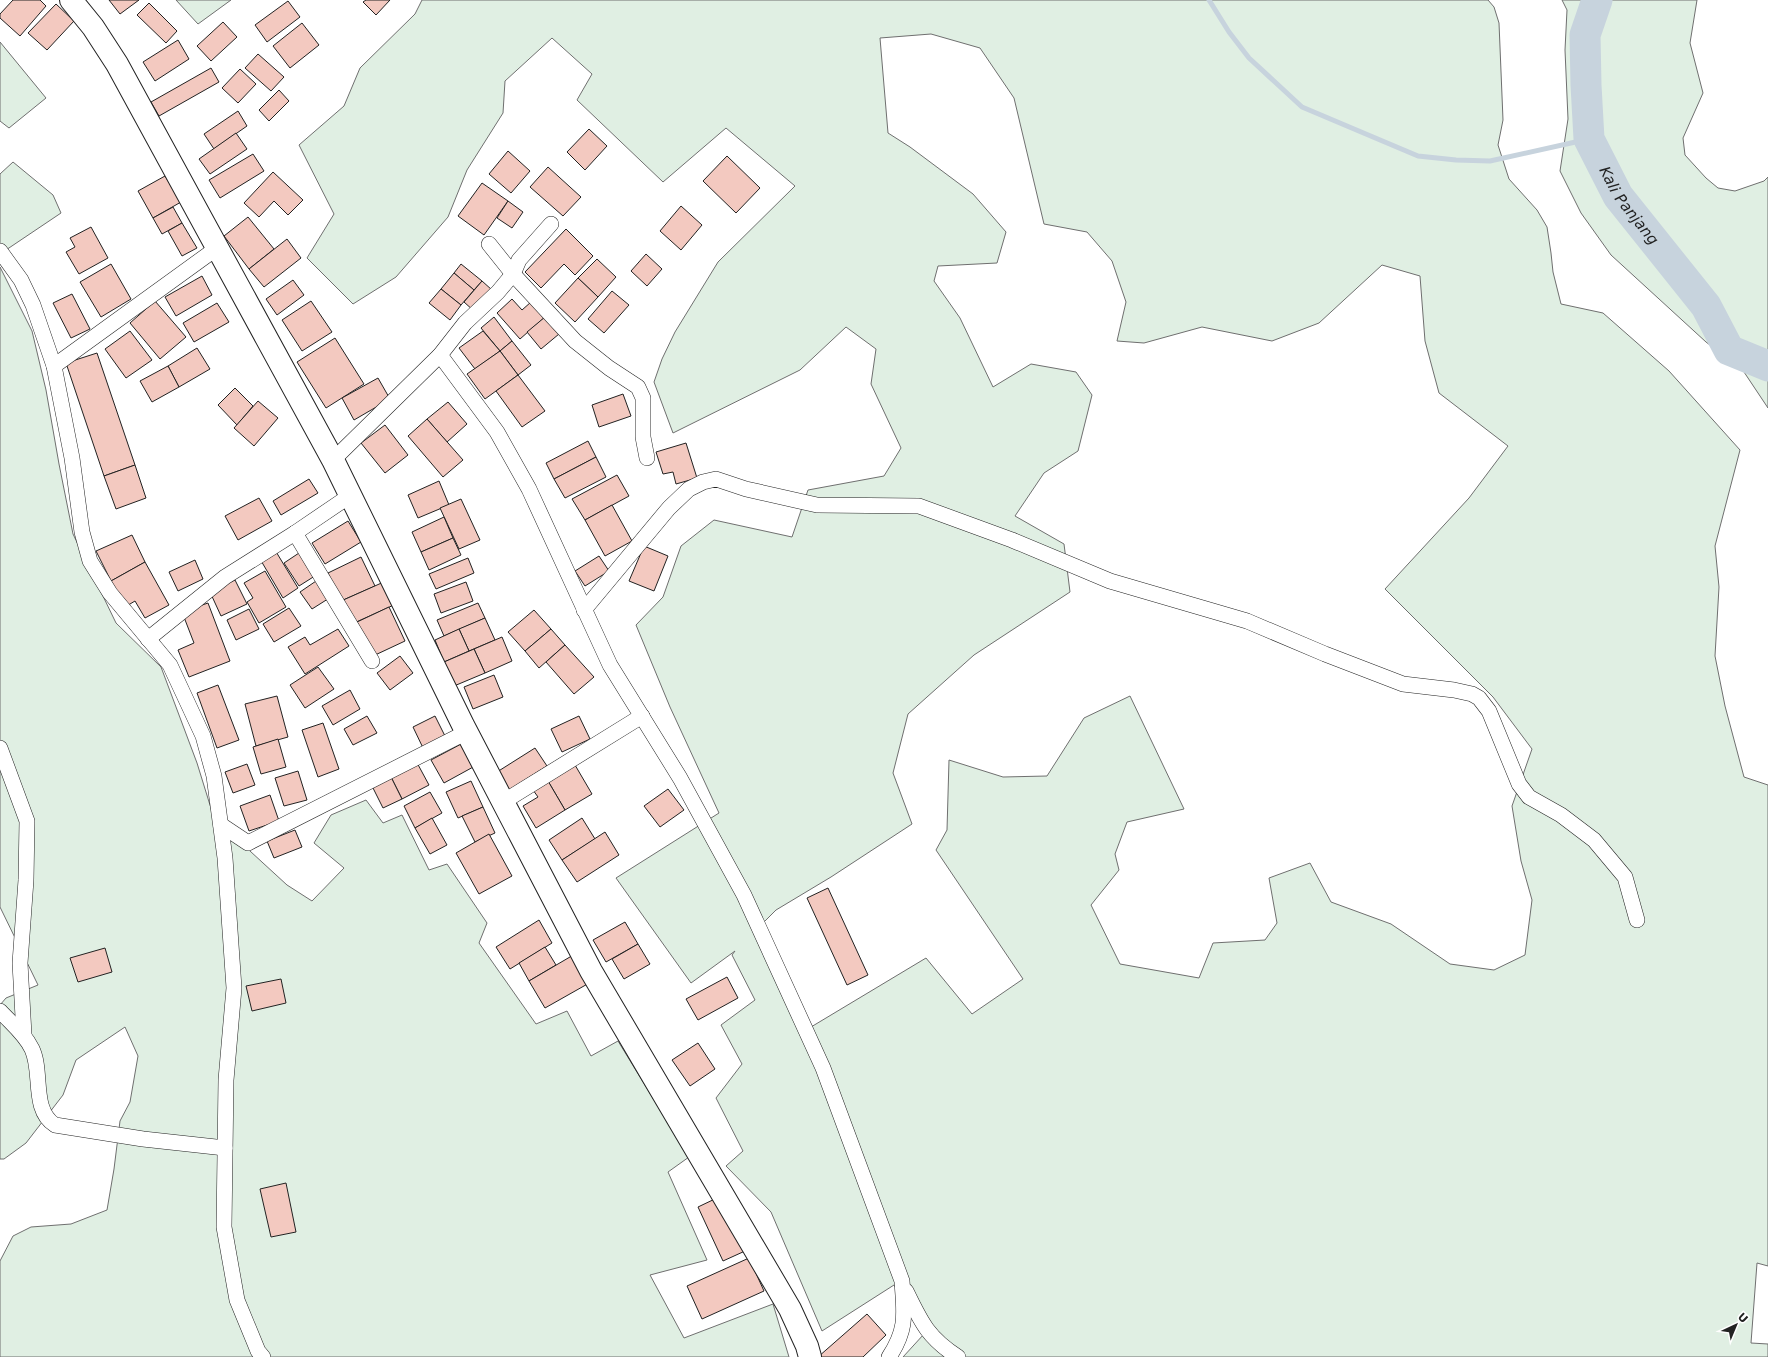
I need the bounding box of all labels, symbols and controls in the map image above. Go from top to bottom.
water label: Kali Panjang [1595,163,1662,248]
north arrow [1716,1305,1756,1345]
text: U [1735,1310,1750,1326]

